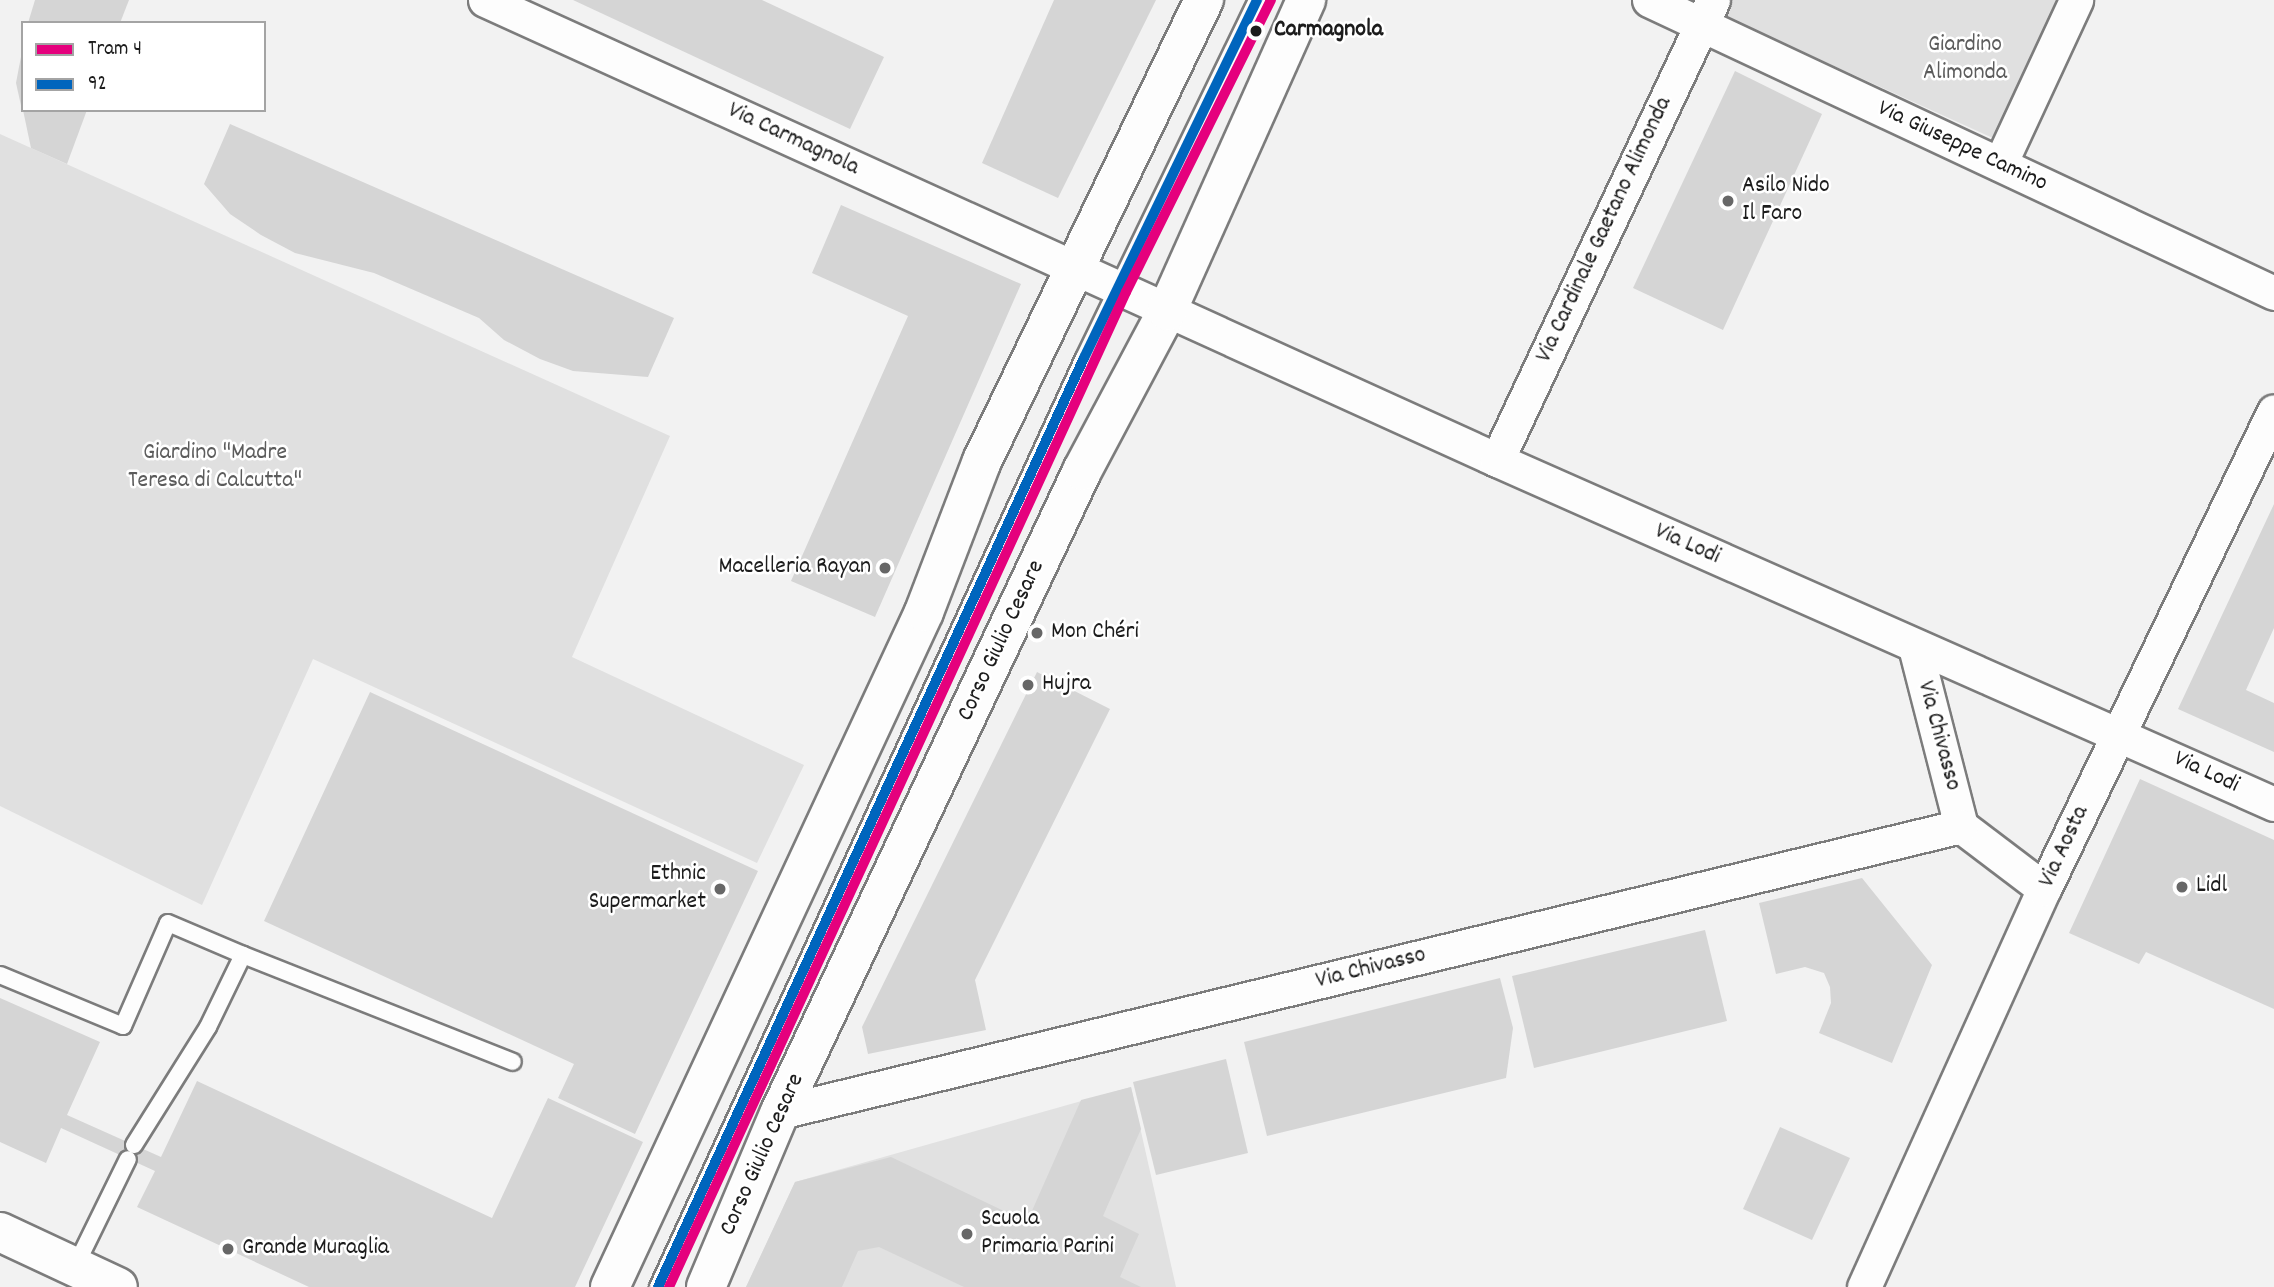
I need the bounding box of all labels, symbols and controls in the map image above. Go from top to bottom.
place label: Carmagnola [1274,17,1383,45]
marker: Carmagnola [1244,19,1268,43]
legend [21,21,266,112]
park label: Giardino Alimonda [1923,32,2007,88]
text: Tram 4 [88,35,142,65]
text: 92 [88,70,107,100]
street label: Via Cardinale Gaetano Alimonda [1531,93,1679,367]
street label: Via Giuseppe Camino [1872,95,2052,199]
street label: Via Carmagnola [723,97,863,183]
place label: Asilo Nido Il Faro [1742,173,1830,229]
marker: Asilo Nido Il Faro [1720,193,1736,209]
park label: Giardino "Madre Teresa di Calcutta" [128,440,302,496]
street label: Via Lodi [1650,518,1724,572]
place label: Macelleria Rayan [718,554,871,582]
street label: Corso Giulio Cesare [952,556,1052,726]
marker: Macelleria Rayan [877,560,893,576]
place label: Mon Chéri [1051,619,1139,647]
marker: Mon Chéri [1029,625,1045,641]
place label: Hujra [1042,671,1091,699]
marker: Hujra [1020,677,1036,693]
street label: Via Chivasso [1910,678,1966,794]
street label: Via Lodi [2169,745,2243,801]
street label: Via Aosta [2034,802,2096,892]
place label: Ethnic Supermarket [589,861,706,917]
place label: Lidl [2196,873,2227,901]
marker: Lidl [2174,879,2190,895]
marker: Ethnic Supermarket [712,881,728,897]
street label: Via Chivasso [1313,941,1429,997]
street label: Corso Giulio Cesare [714,1070,812,1240]
place label: Scuola Primaria Parini [981,1206,1114,1262]
marker: Scuola Primaria Parini [959,1226,975,1242]
place label: Grande Muraglia [242,1235,389,1263]
marker: Grande Muraglia [220,1241,236,1257]

